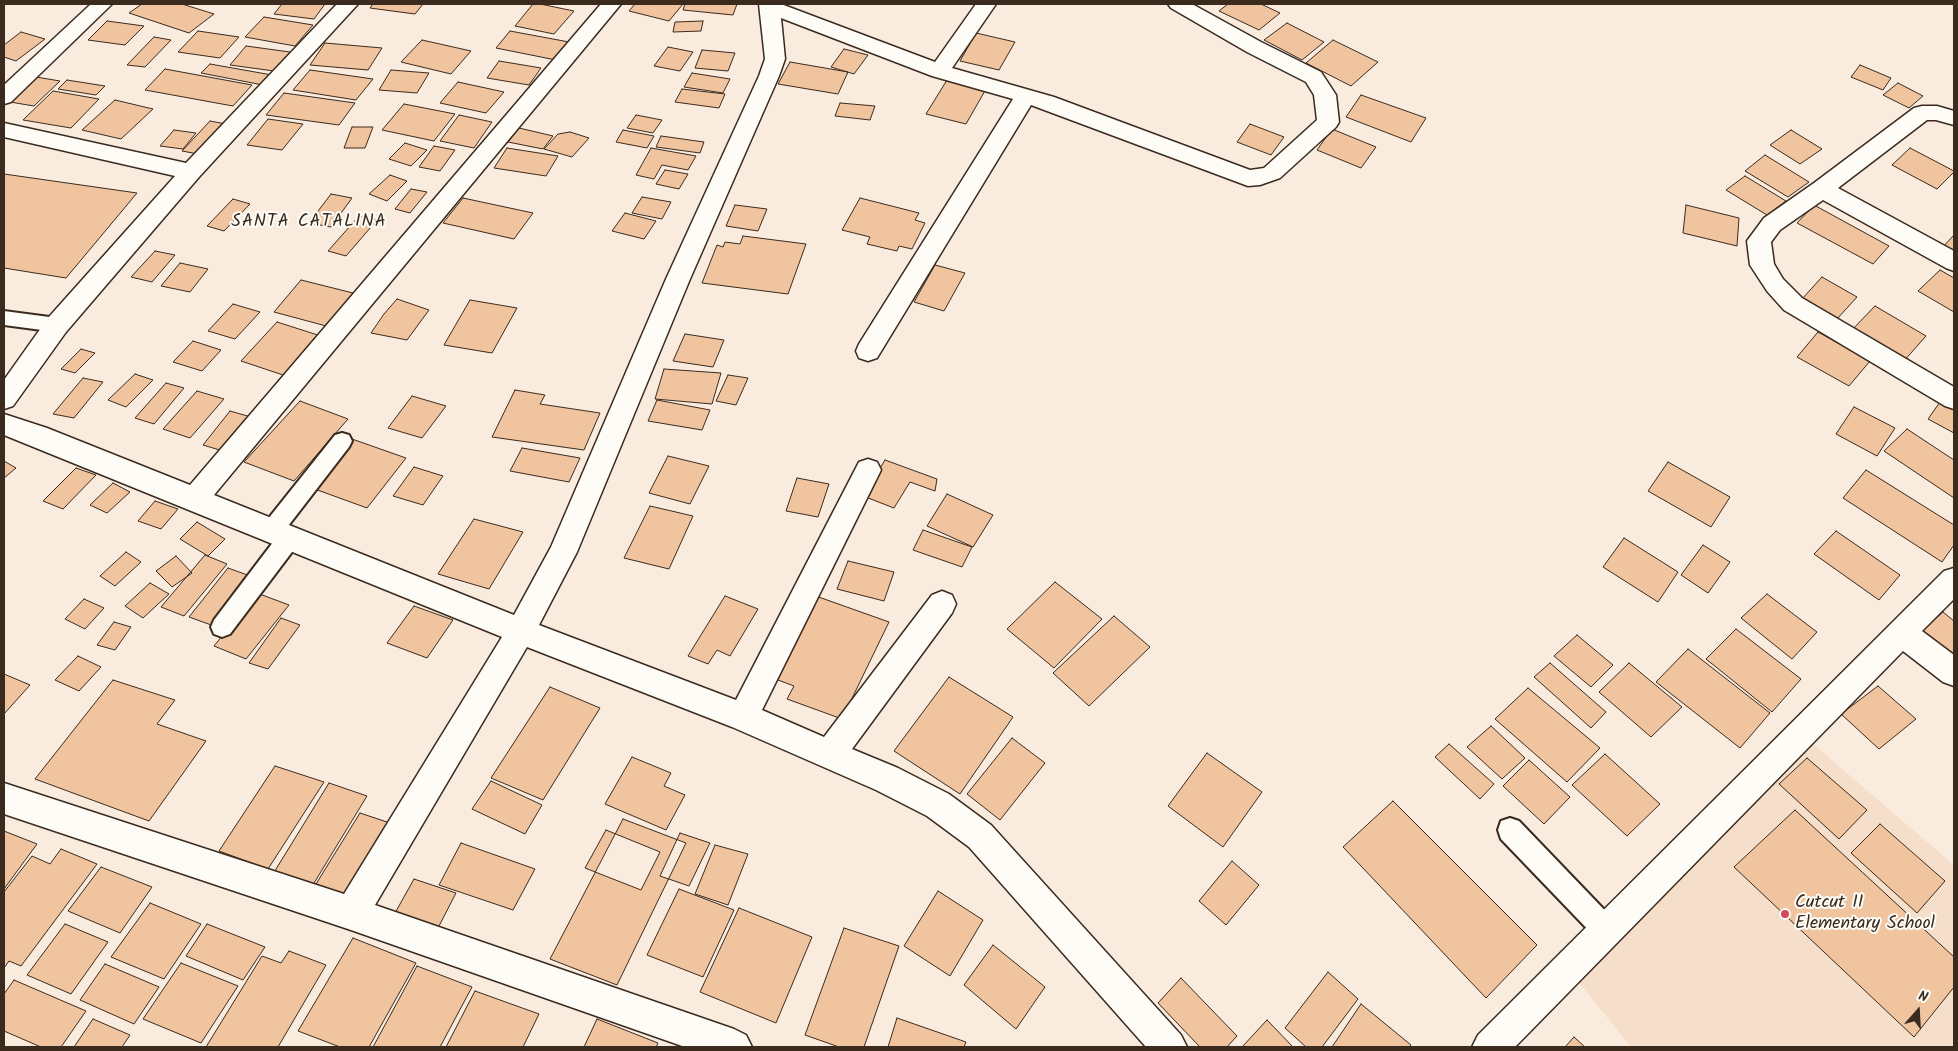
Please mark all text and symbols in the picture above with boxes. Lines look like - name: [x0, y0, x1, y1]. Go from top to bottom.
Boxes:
- district label: SANTA CATALINA: [230, 212, 388, 234]
- place label: Cutcut II Elementary School: [1795, 893, 1935, 936]
- marker: Cutcut II Elementary School: [1779, 908, 1791, 920]
- text: N: [1915, 985, 1931, 1009]
- north arrow: [1893, 986, 1943, 1036]

